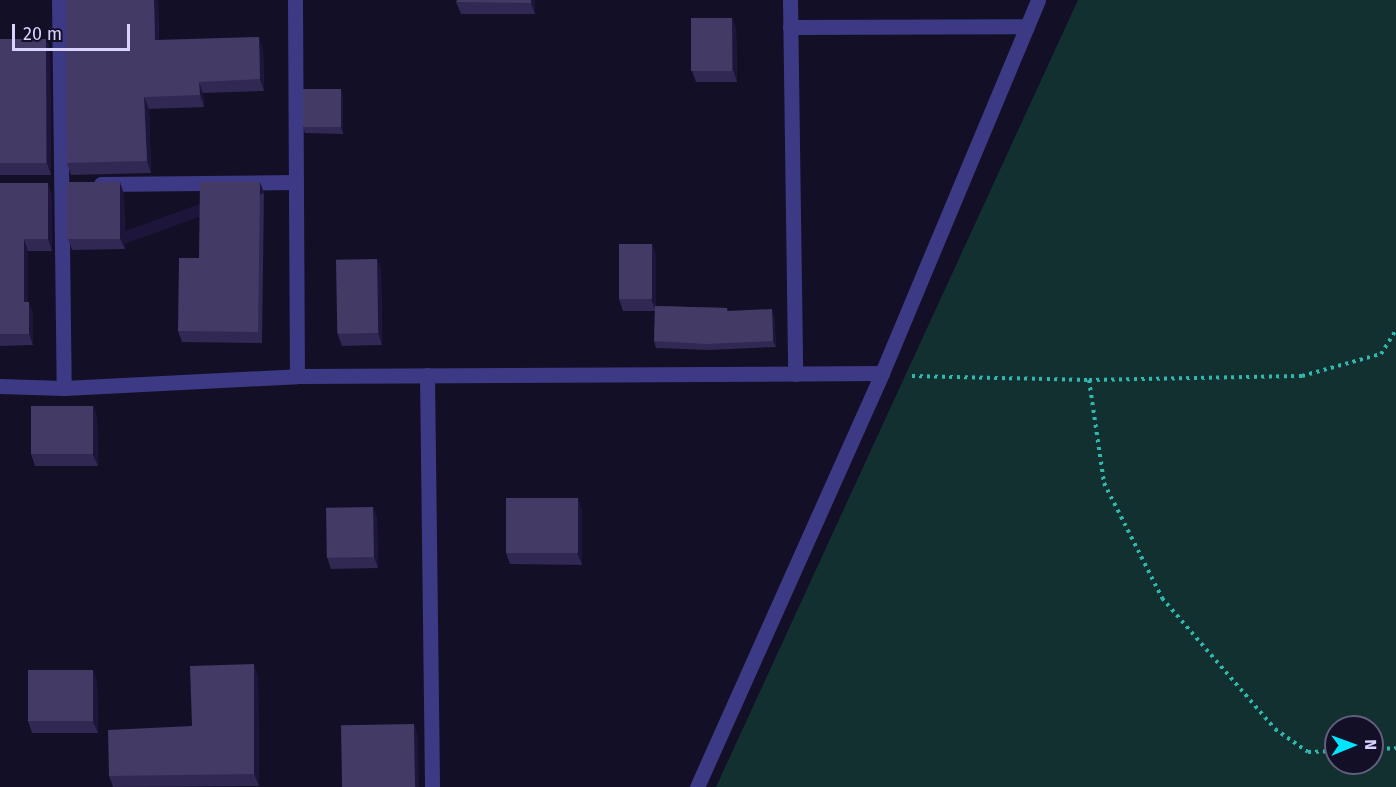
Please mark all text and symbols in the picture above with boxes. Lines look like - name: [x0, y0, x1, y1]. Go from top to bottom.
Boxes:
- scale bar: [15, 12, 134, 50]
- text: 20 m: [23, 23, 62, 45]
- north arrow: [1324, 715, 1384, 775]
- text: N: [1361, 739, 1380, 750]

